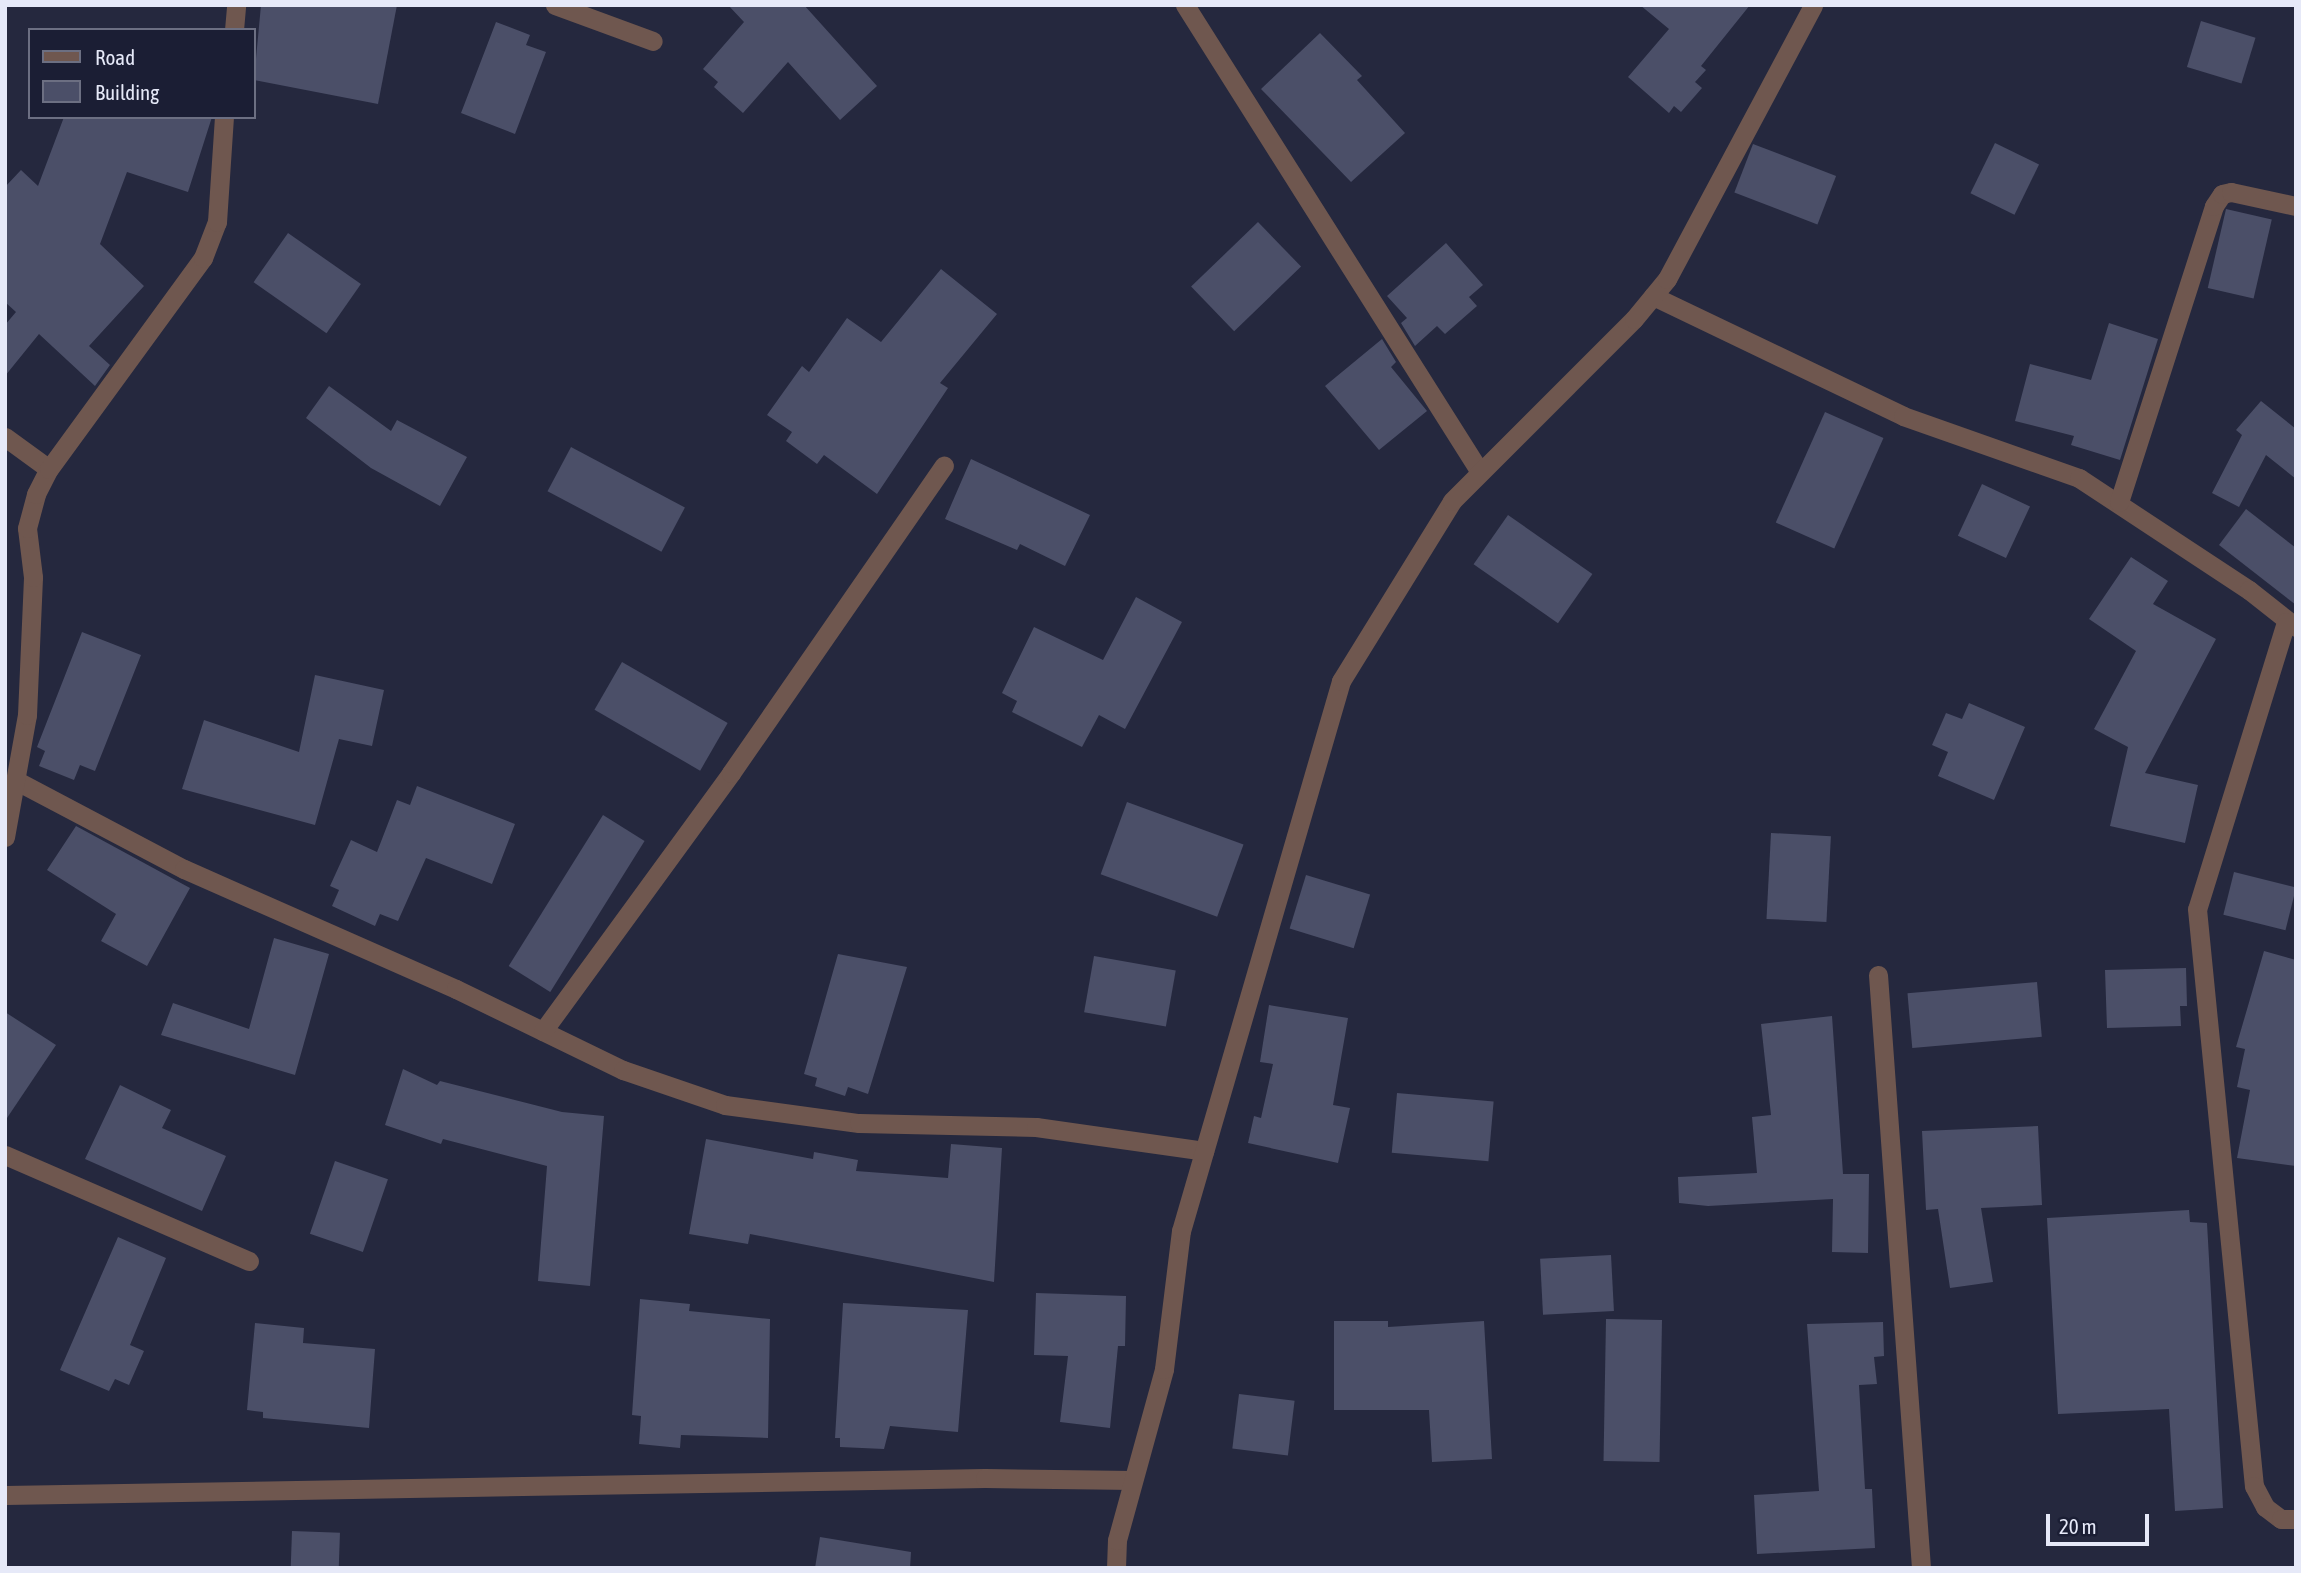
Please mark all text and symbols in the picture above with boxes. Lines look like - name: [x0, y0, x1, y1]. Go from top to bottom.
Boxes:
- legend: [28, 28, 256, 119]
- text: Road: [95, 45, 135, 69]
- text: Building: [95, 80, 159, 104]
- scale bar: [2049, 1500, 2152, 1544]
- text: 20 m: [2059, 1514, 2097, 1538]

